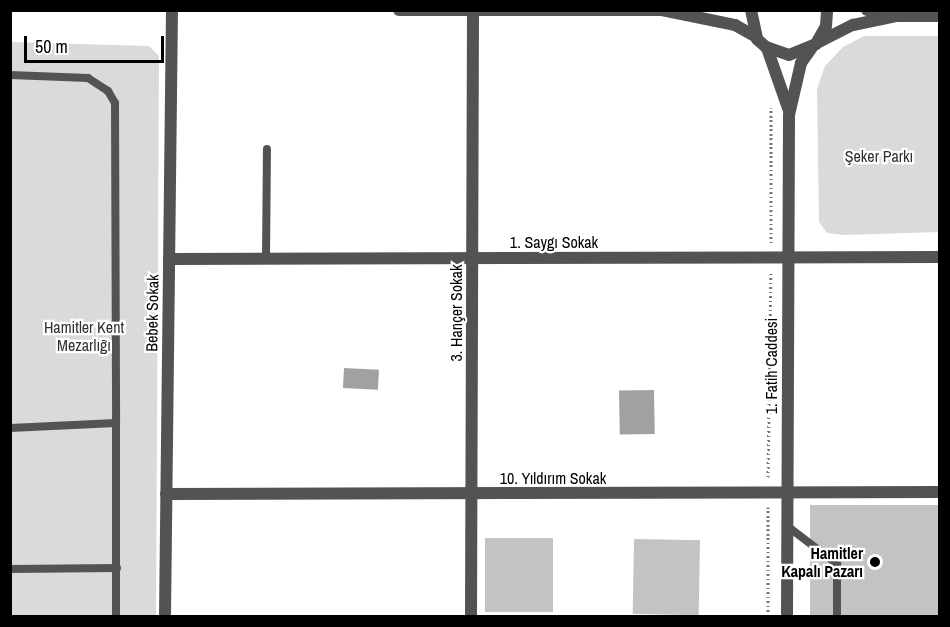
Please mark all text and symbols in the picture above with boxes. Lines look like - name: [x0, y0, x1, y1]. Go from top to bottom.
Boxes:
- scale bar: [27, 24, 166, 62]
- text: 50 m: [35, 34, 68, 59]
- park label: Şeker Parkı: [845, 146, 913, 166]
- street label: 1. Saygı Sokak: [510, 232, 598, 252]
- street label: 3. Hançer Sokak: [446, 265, 466, 361]
- street label: Bebek Sokak: [142, 274, 162, 352]
- park label: Hamitler Kent Mezarlığı: [44, 317, 124, 355]
- street label: 1. Fatih Caddesi: [761, 318, 781, 414]
- street label: 10. Yıldırım Sokak: [500, 468, 606, 488]
- place label: Hamitler Kapalı Pazarı: [781, 543, 863, 581]
- marker: Hamitler Kapalı Pazarı: [868, 555, 882, 569]

